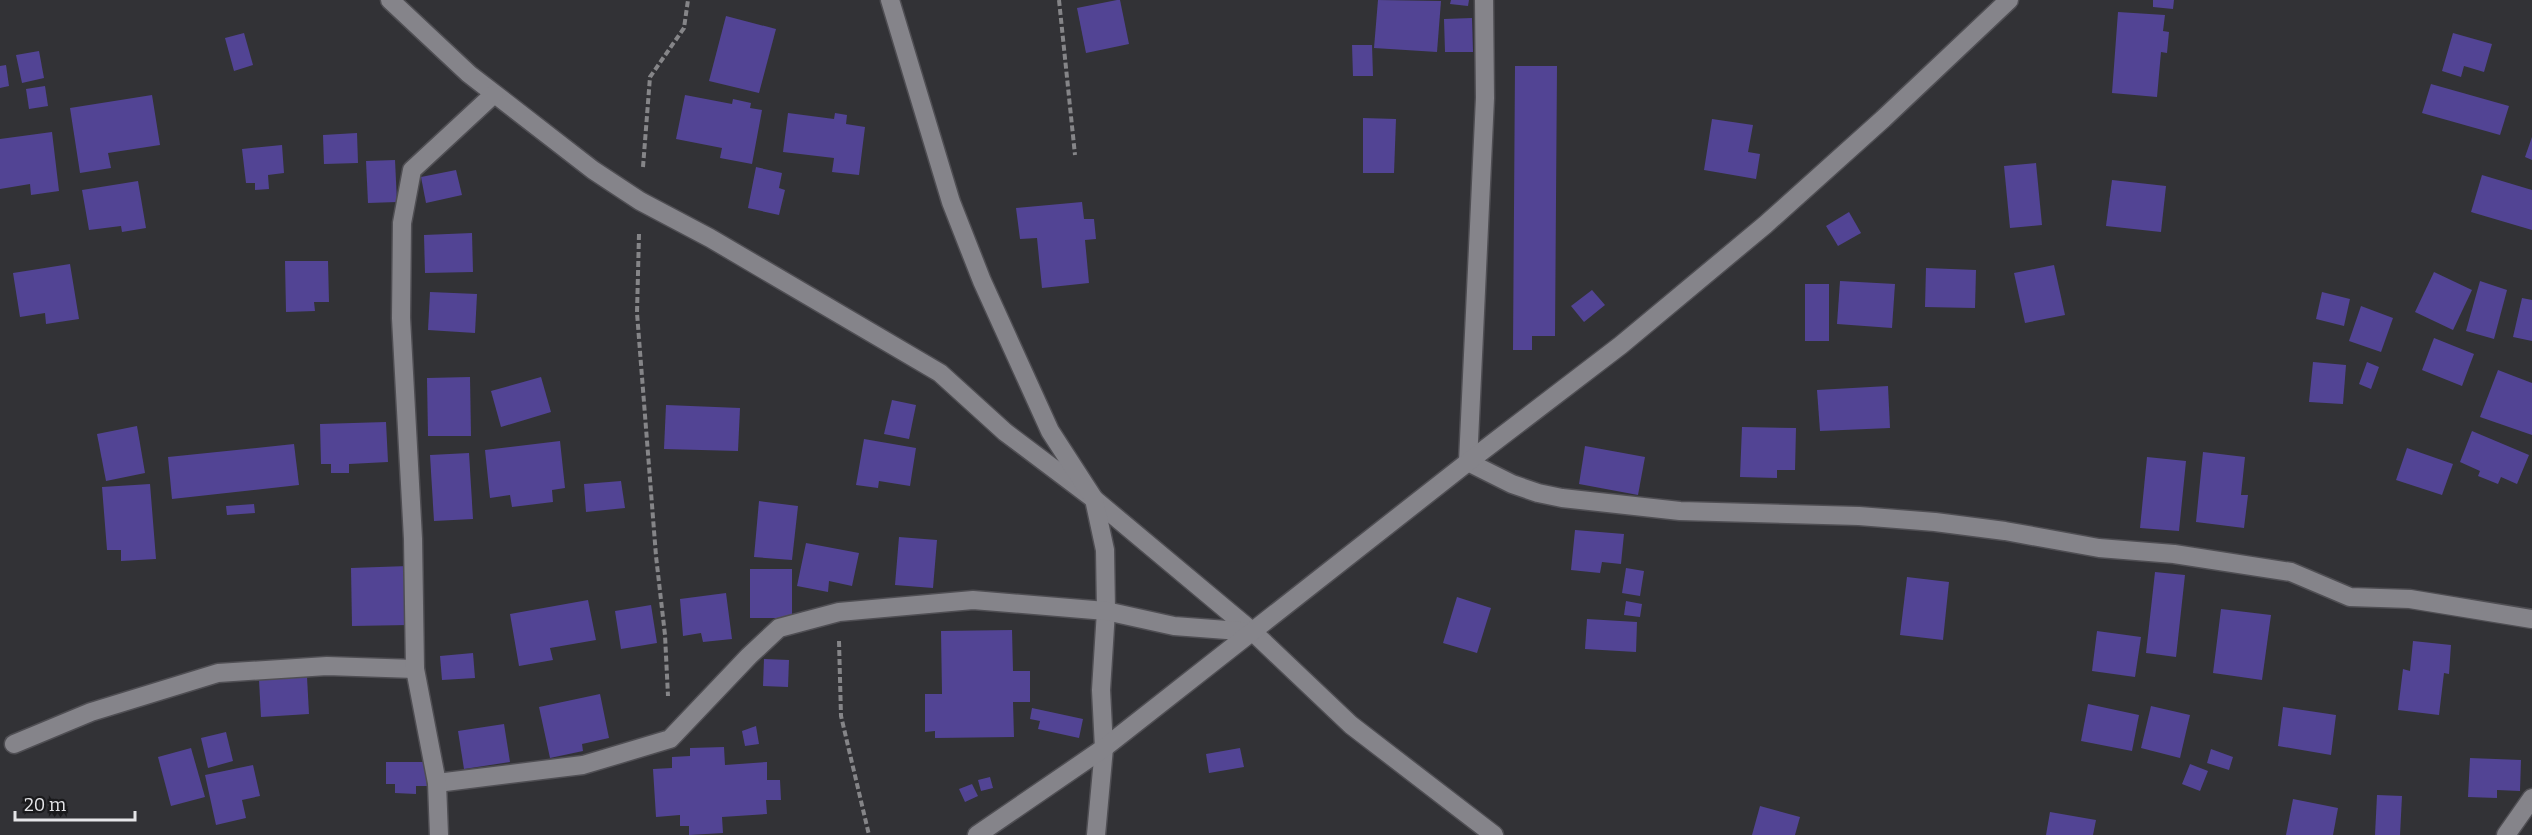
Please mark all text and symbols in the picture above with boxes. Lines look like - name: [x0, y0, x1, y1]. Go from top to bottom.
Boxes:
- scale bar: [15, 784, 135, 822]
- text: 20 m: [24, 794, 66, 816]

